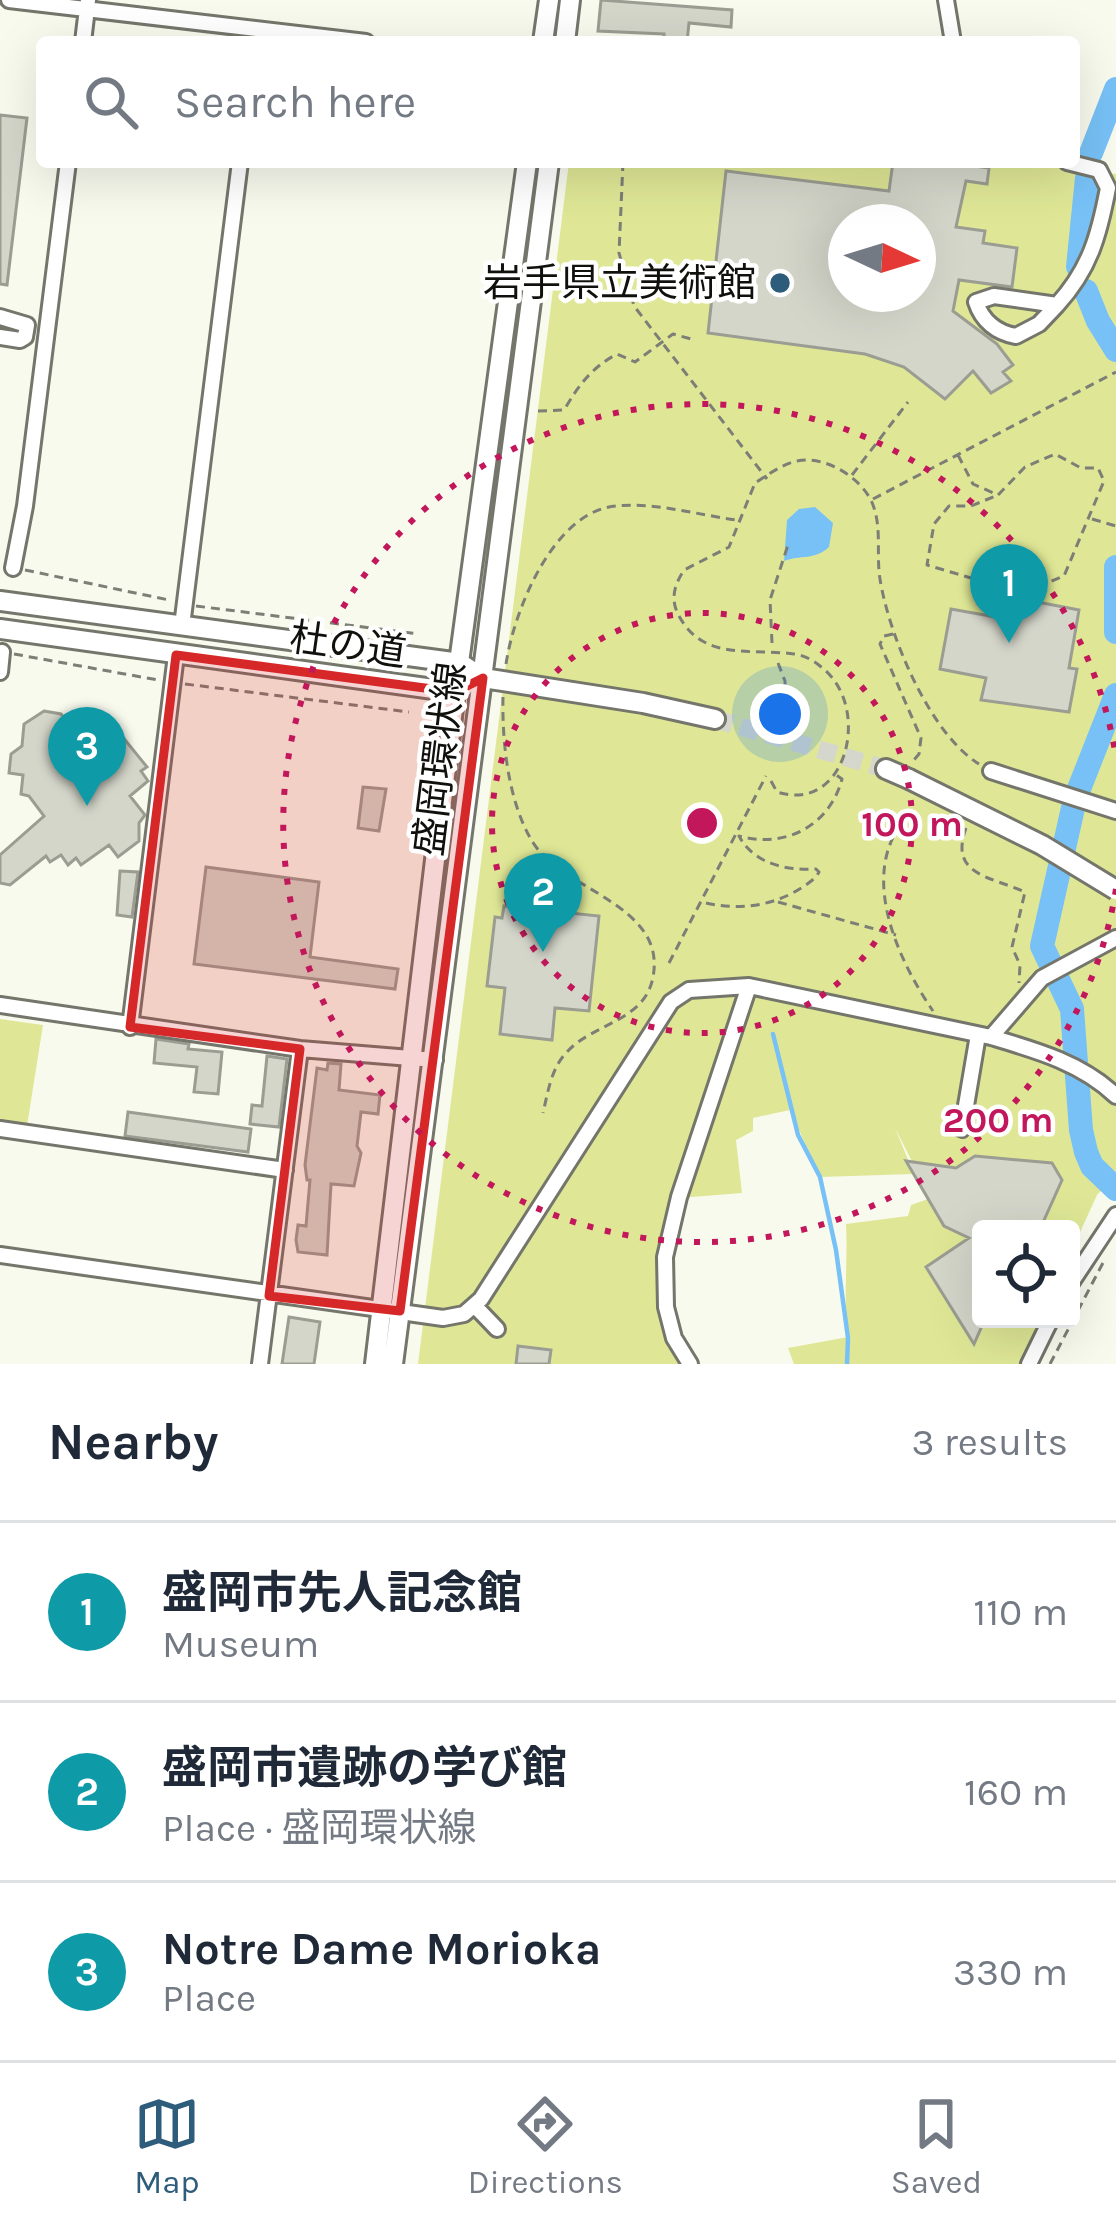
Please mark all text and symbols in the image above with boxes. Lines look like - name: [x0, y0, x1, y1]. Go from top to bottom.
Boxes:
- search box: [36, 36, 1080, 168]
- icon: search: [78, 69, 144, 135]
- text: Search here: [174, 76, 416, 128]
- north arrow: [828, 204, 936, 312]
- place label: 岩手県立美術館: [483, 260, 756, 306]
- marker: 岩手県立美術館: [767, 270, 793, 296]
- pin: 1: [970, 544, 1048, 643]
- street label: 杜の道: [287, 614, 409, 676]
- street label: 盛岡環状線: [405, 659, 475, 859]
- your location: [750, 684, 810, 744]
- pin: 3: [48, 707, 126, 806]
- centre of rings: [681, 802, 723, 844]
- text: 100 m: [861, 803, 963, 845]
- pin: 2: [504, 853, 582, 952]
- text: 200 m: [943, 1099, 1053, 1141]
- map controls: [972, 1220, 1080, 1328]
- button: locate: [972, 1220, 1080, 1328]
- text: Nearby: [48, 1412, 218, 1472]
- text: 3 results: [911, 1419, 1068, 1465]
- text: 盛岡市先人記念館: [162, 1567, 522, 1619]
- text: 1: [80, 1589, 94, 1635]
- text: 110 m: [973, 1589, 1068, 1635]
- text: Museum: [162, 1621, 319, 1667]
- text: 盛岡市遺跡の学び館: [162, 1742, 567, 1794]
- text: 2: [75, 1769, 99, 1815]
- text: 160 m: [964, 1769, 1068, 1815]
- text: Place · 盛岡環状線: [162, 1805, 477, 1851]
- text: Notre Dame Morioka: [162, 1923, 601, 1975]
- text: 3: [75, 1949, 99, 1995]
- text: 330 m: [953, 1949, 1068, 1995]
- text: Place: [162, 1975, 256, 2021]
- tab: Map: [134, 2091, 200, 2201]
- tab: Directions: [468, 2091, 623, 2201]
- tab: Saved: [891, 2091, 982, 2201]

